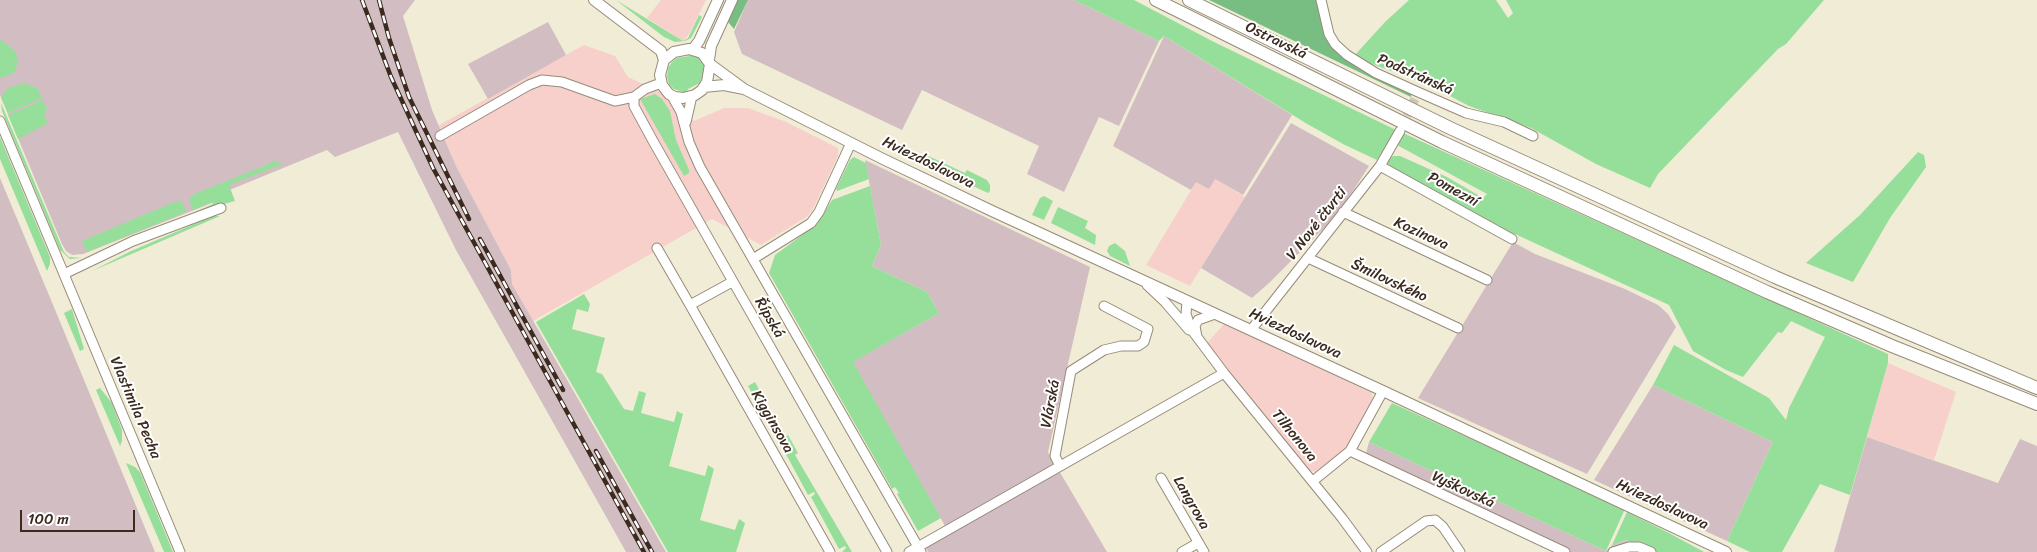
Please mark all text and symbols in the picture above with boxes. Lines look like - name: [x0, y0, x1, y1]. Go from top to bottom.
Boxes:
- street label: Ostravská: [1242, 18, 1310, 64]
- street label: Podstránská: [1374, 50, 1456, 100]
- street label: Hviezdoslavova: [879, 133, 977, 193]
- street label: Pomezní: [1424, 169, 1482, 211]
- street label: V Nové čtvrti: [1283, 184, 1351, 264]
- street label: Kozinova: [1391, 214, 1451, 254]
- street label: Šmilovského: [1348, 256, 1430, 306]
- street label: Řípská: [750, 295, 788, 341]
- street label: Hviezdoslavova: [1246, 305, 1344, 363]
- street label: Vlastimila Pecha: [105, 354, 165, 462]
- street label: Vlárská: [1038, 378, 1064, 430]
- street label: Kigginsova: [747, 387, 797, 457]
- street label: Tilhonova: [1267, 406, 1321, 466]
- street label: Vyškovská: [1429, 468, 1497, 512]
- street label: Langrova: [1169, 473, 1213, 533]
- street label: Hviezdoslavova: [1613, 476, 1711, 534]
- scale bar: [22, 500, 138, 532]
- text: 100 m: [28, 506, 69, 532]

